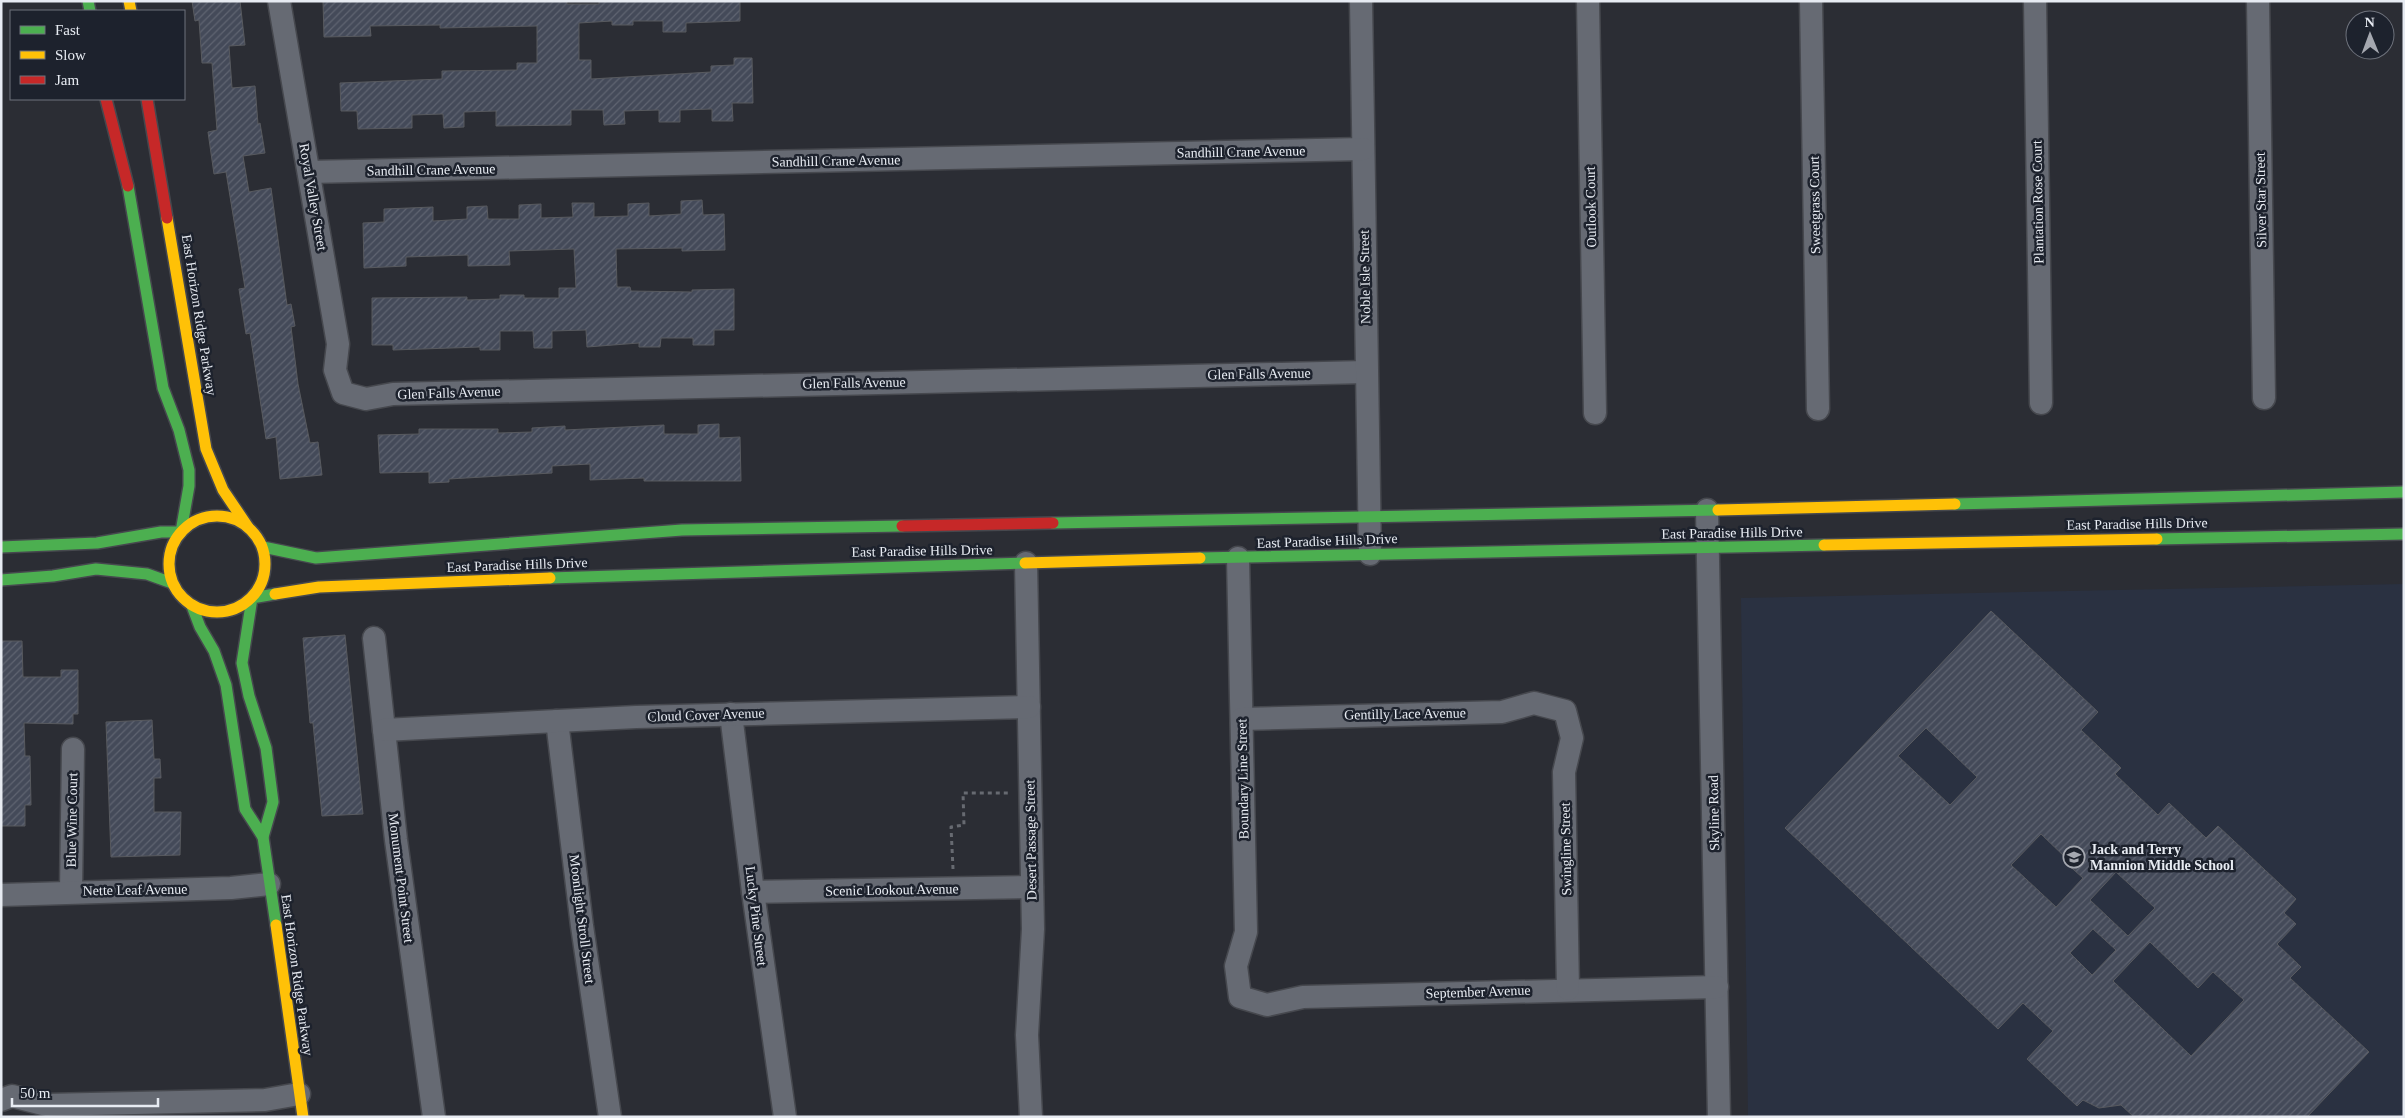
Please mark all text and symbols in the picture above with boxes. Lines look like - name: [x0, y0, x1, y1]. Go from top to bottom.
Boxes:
- legend: [10, 10, 185, 100]
- north arrow: [2345, 10, 2395, 60]
- text: N: [2365, 15, 2375, 30]
- text: Fast: [55, 22, 81, 38]
- text: Slow: [55, 47, 86, 63]
- text: Jam: [55, 72, 79, 88]
- street label: Plantation Rose Court: [2029, 140, 2047, 264]
- street label: Royal Valley Street: [296, 142, 330, 252]
- street label: Sandhill Crane Avenue: [1176, 143, 1306, 161]
- street label: Sandhill Crane Avenue: [771, 152, 901, 170]
- street label: Silver Star Street: [2253, 152, 2269, 248]
- street label: Sweetgrass Court: [1807, 156, 1823, 254]
- street label: Sandhill Crane Avenue: [366, 161, 496, 179]
- street label: Outlook Court: [1583, 166, 1599, 248]
- street label: Noble Isle Street: [1357, 230, 1373, 324]
- street label: East Horizon Ridge Parkway: [179, 233, 219, 397]
- street label: Glen Falls Avenue: [1207, 366, 1311, 382]
- street label: Glen Falls Avenue: [802, 375, 906, 391]
- street label: Glen Falls Avenue: [397, 384, 501, 402]
- street label: East Paradise Hills Drive: [2066, 515, 2208, 533]
- street label: East Paradise Hills Drive: [1661, 524, 1803, 542]
- street label: East Paradise Hills Drive: [1256, 531, 1398, 551]
- street label: East Paradise Hills Drive: [851, 542, 993, 560]
- street label: East Paradise Hills Drive: [446, 555, 588, 575]
- street label: Cloud Cover Avenue: [647, 705, 765, 725]
- street label: Gentilly Lace Avenue: [1344, 705, 1466, 723]
- street label: Boundary Line Street: [1234, 719, 1252, 839]
- street label: Blue Wine Court: [64, 772, 80, 868]
- street label: Skyline Road: [1706, 775, 1722, 851]
- street label: Desert Passage Street: [1022, 780, 1040, 900]
- street label: Swingline Street: [1558, 802, 1574, 896]
- street label: Monument Point Street: [386, 812, 416, 944]
- place label: Jack and Terry Mannion Middle School: [2090, 842, 2234, 873]
- school or university icon: Jack and Terry Mannion Middle School: [2062, 845, 2086, 869]
- street label: Moonlight Stroll Street: [567, 854, 597, 984]
- street label: Lucky Pine Street: [742, 865, 770, 967]
- street label: Scenic Lookout Avenue: [825, 881, 959, 899]
- street label: Nette Leaf Avenue: [83, 882, 187, 898]
- street label: East Horizon Ridge Parkway: [278, 893, 316, 1057]
- street label: September Avenue: [1425, 983, 1531, 1001]
- scale bar: [12, 1076, 159, 1108]
- text: 50 m: [20, 1085, 51, 1101]

